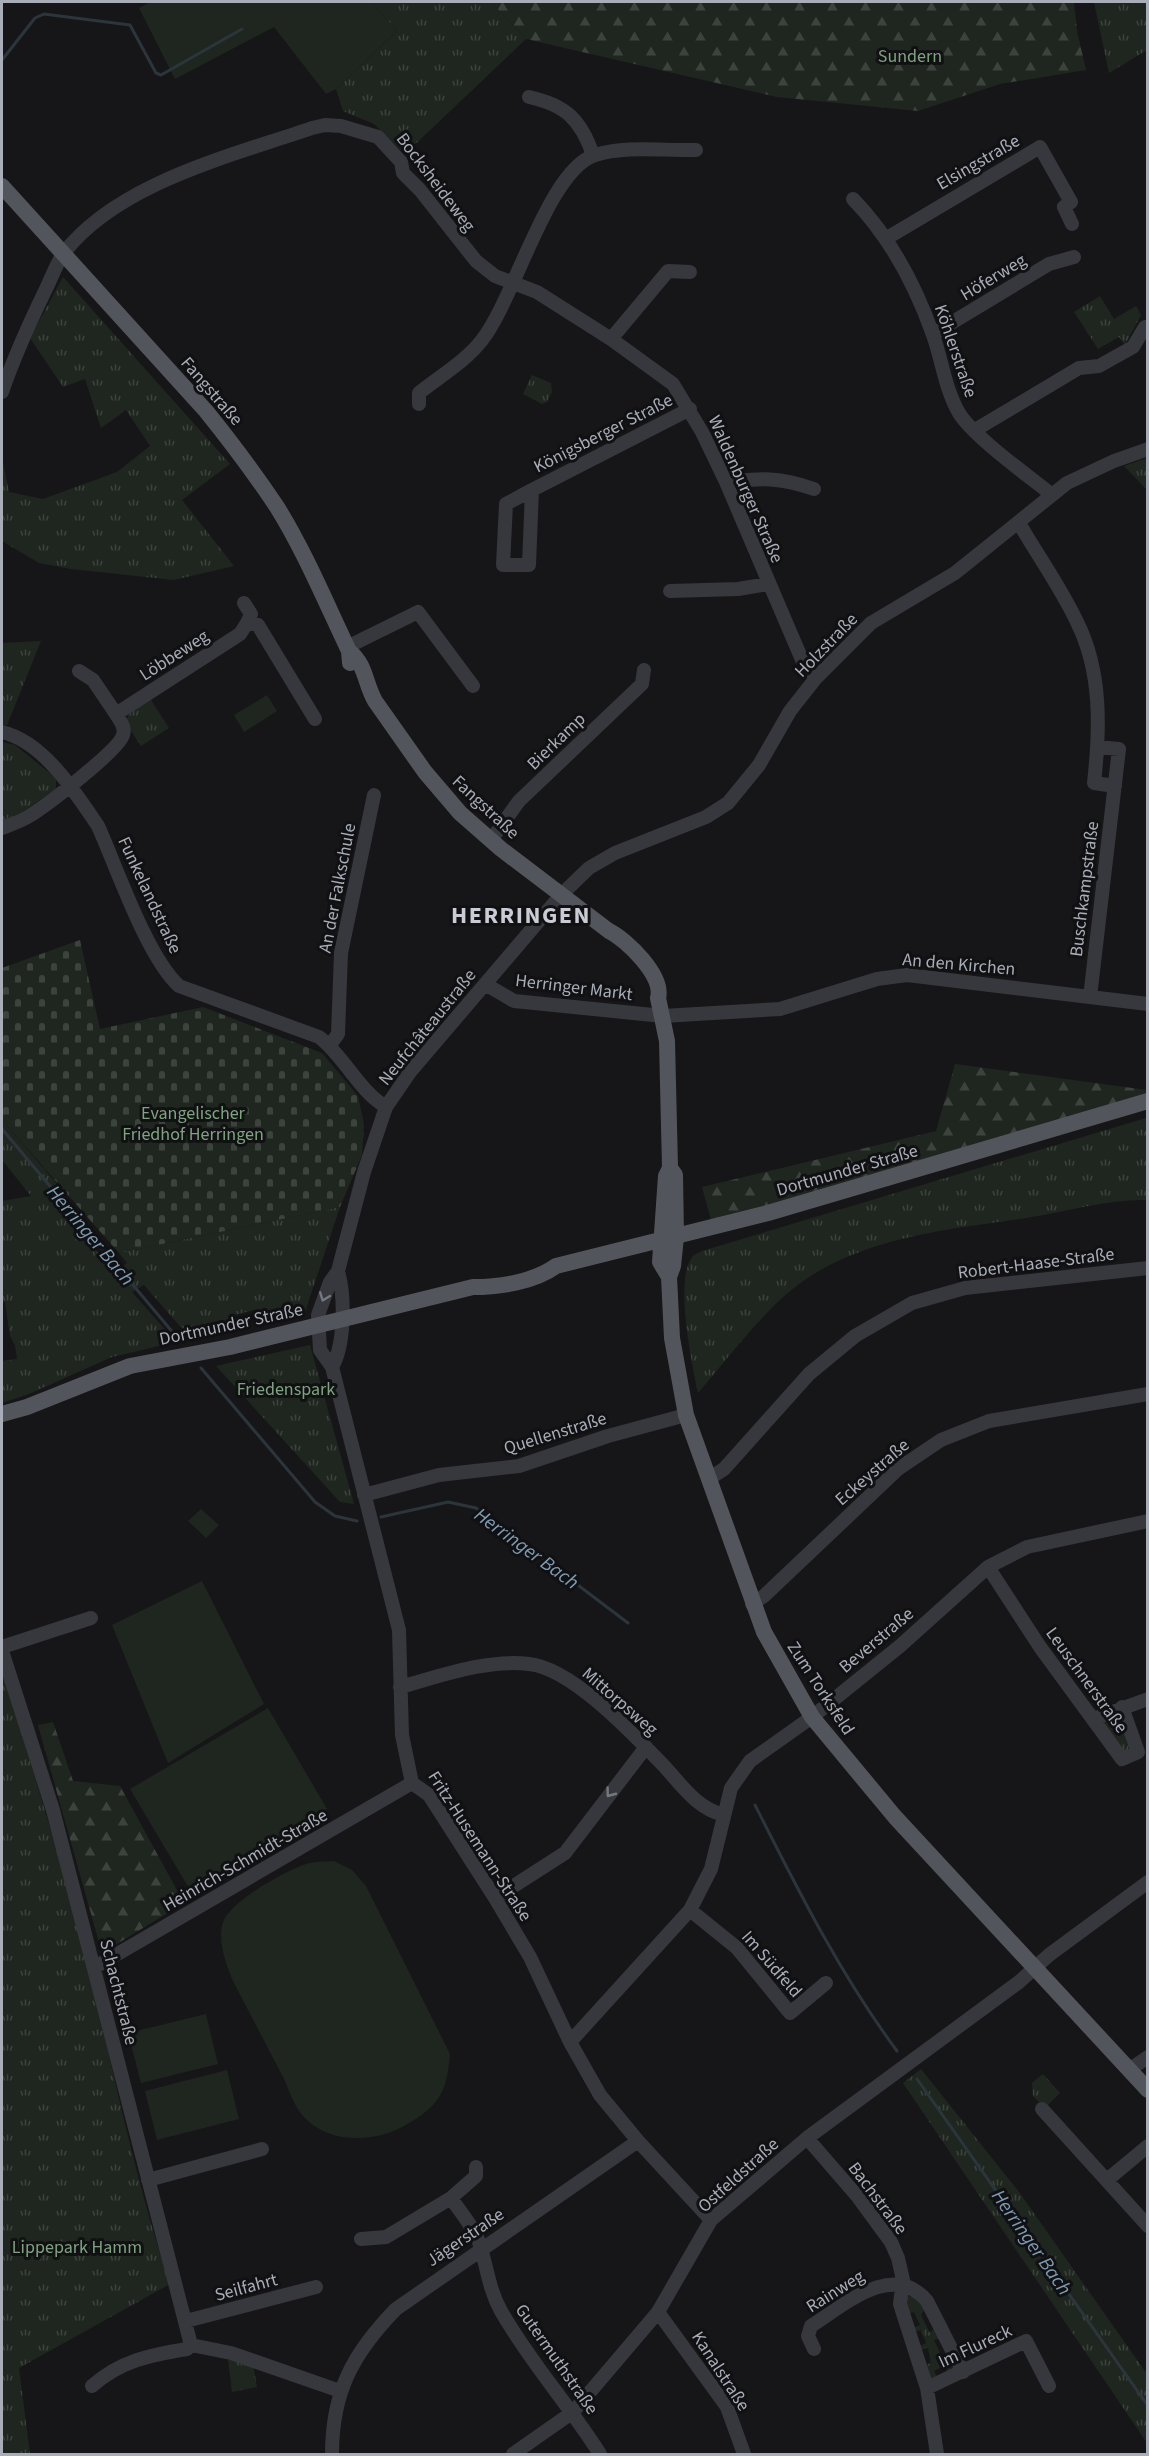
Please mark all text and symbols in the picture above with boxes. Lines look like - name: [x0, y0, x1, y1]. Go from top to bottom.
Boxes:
- park label: Sundern: [878, 44, 942, 69]
- street label: Bocksheideweg: [390, 128, 481, 237]
- street label: Elsingstraße: [932, 128, 1025, 196]
- street label: Höferweg: [956, 248, 1031, 307]
- street label: Köhlerstraße: [928, 301, 983, 401]
- street label: Fangstraße: [175, 352, 249, 431]
- street label: Königsberger Straße: [529, 388, 677, 479]
- street label: Waldenburger Straße: [702, 411, 789, 567]
- street label: Holzstraße: [789, 607, 864, 683]
- street label: Löbbeweg: [135, 624, 214, 687]
- street label: Bierkamp: [521, 707, 591, 776]
- street label: Fangstraße: [447, 770, 525, 845]
- street label: Buschkampstraße: [1064, 820, 1105, 958]
- street label: An der Falkschule: [313, 821, 362, 955]
- street label: Funkelandstraße: [111, 833, 188, 958]
- district label: HERRINGEN: [451, 898, 591, 933]
- street label: An den Kirchen: [901, 947, 1016, 982]
- street label: Neufchâteaustraße: [373, 964, 482, 1091]
- street label: Herringer Markt: [514, 968, 634, 1007]
- park label: Evangelischer Friedhof Herringen: [122, 1101, 264, 1147]
- street label: Dortmunder Straße: [774, 1138, 921, 1203]
- water label: Herringer Bach: [40, 1179, 141, 1292]
- street label: Robert-Haase-Straße: [956, 1241, 1116, 1285]
- one-way arrow: [319, 1291, 331, 1302]
- street label: Dortmunder Straße: [157, 1297, 305, 1352]
- park label: Friedenspark: [237, 1377, 335, 1402]
- street label: Quellenstraße: [501, 1406, 610, 1461]
- street label: Eckeystraße: [830, 1433, 915, 1512]
- water label: Herringer Bach: [468, 1501, 585, 1596]
- street label: Beverstraße: [834, 1602, 919, 1679]
- street label: Leuschnerstraße: [1040, 1622, 1134, 1738]
- street label: Zum Torksfeld: [781, 1637, 860, 1740]
- street label: Mittorpsweg: [576, 1661, 663, 1741]
- street label: Fritz-Husemann-Straße: [422, 1766, 538, 1926]
- one-way arrow: [607, 1787, 618, 1798]
- street label: Heinrich-Schmidt-Straße: [158, 1803, 332, 1918]
- street label: Im Südfeld: [736, 1925, 808, 2003]
- street label: Schachtstraße: [93, 1937, 144, 2048]
- street label: Ostfeldstraße: [692, 2132, 784, 2218]
- street label: Bachstraße: [842, 2157, 913, 2240]
- water label: Herringer Bach: [984, 2184, 1078, 2301]
- street label: Jägerstraße: [421, 2202, 509, 2273]
- park label: Lippepark Hamm: [12, 2235, 142, 2260]
- street label: Rainweg: [801, 2264, 869, 2319]
- street label: Seilfahrt: [212, 2267, 280, 2308]
- street label: Gutermuthstraße: [509, 2299, 604, 2420]
- street label: Im Flureck: [934, 2318, 1016, 2374]
- street label: Kanalstraße: [685, 2327, 756, 2416]

